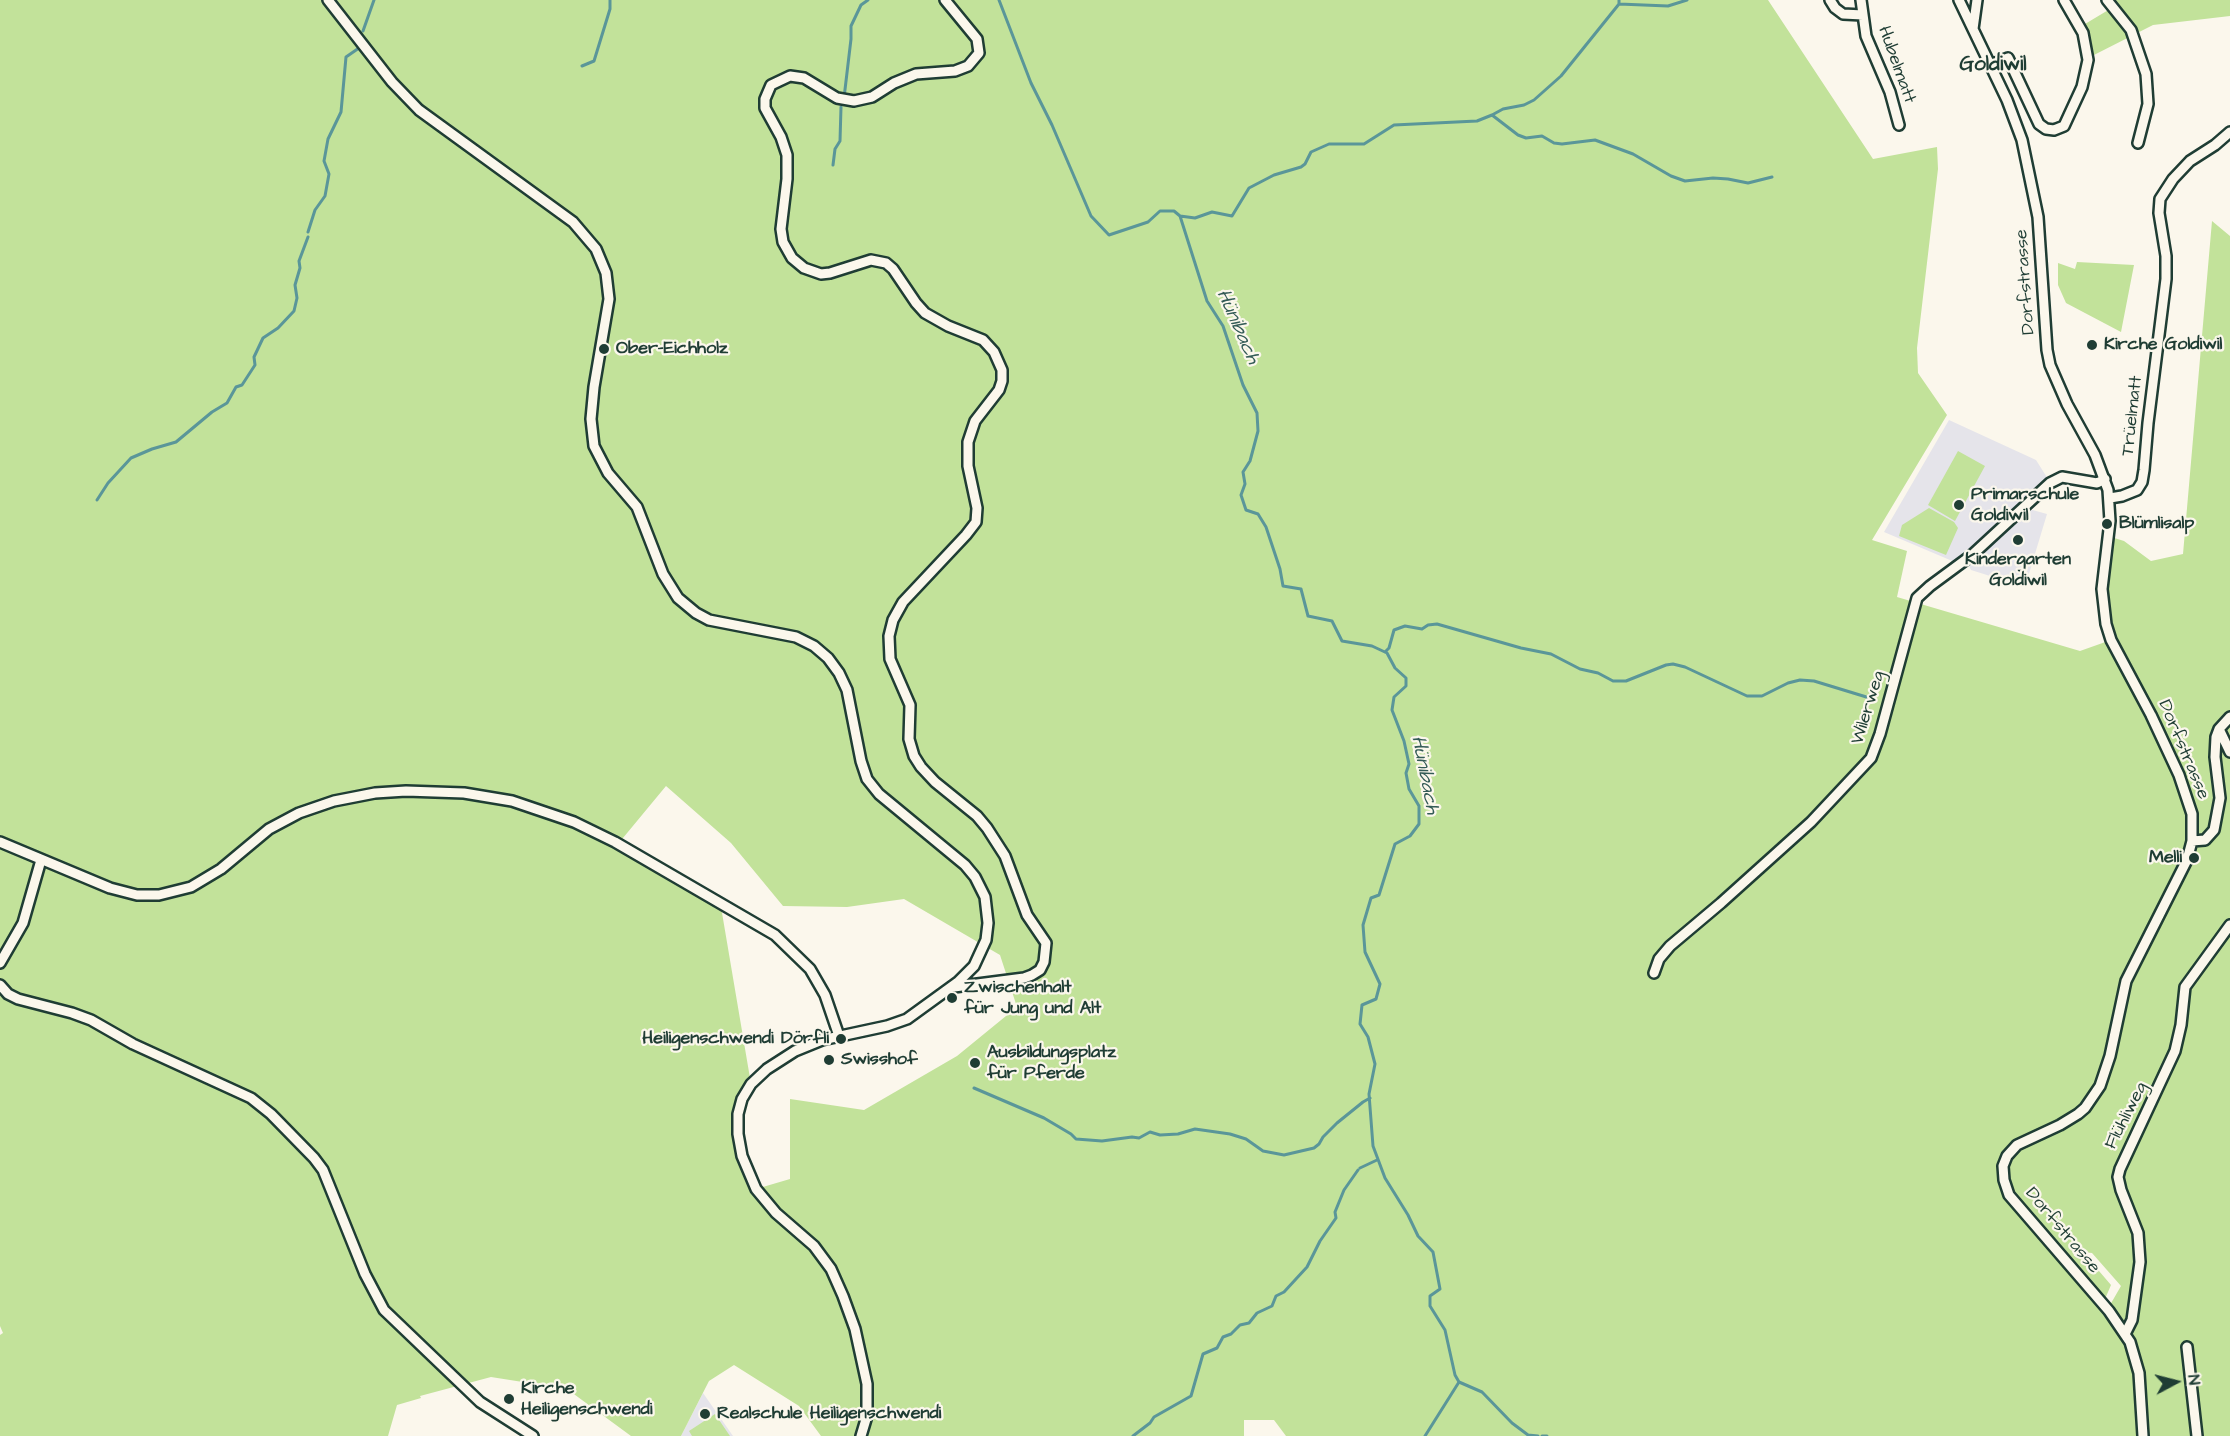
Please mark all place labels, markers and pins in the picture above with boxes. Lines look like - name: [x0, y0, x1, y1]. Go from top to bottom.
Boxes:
- place label: Kirche Goldiwil: [2104, 334, 2222, 356]
- place label: Ober-Eichholz: [616, 338, 728, 360]
- marker: Kirche Goldiwil: [2085, 338, 2099, 352]
- marker: Ober-Eichholz: [597, 342, 611, 356]
- place label: Primarschule Goldiwil: [1971, 484, 2079, 526]
- marker: Primarschule Goldiwil: [1952, 498, 1966, 512]
- place label: Blümlisalp: [2119, 513, 2194, 535]
- marker: Blümlisalp: [2100, 517, 2114, 531]
- marker: Kindergarten Goldiwil: [2011, 533, 2025, 547]
- place label: Kindergarten Goldiwil: [1965, 549, 2071, 592]
- place label: Melli: [2149, 847, 2182, 869]
- marker: Melli: [2187, 851, 2201, 865]
- place label: Zwischenhalt für Jung und Alt: [964, 977, 1101, 1020]
- marker: Zwischenhalt für Jung und Alt: [945, 991, 959, 1005]
- place label: Heiligenschwendi Dörfli: [642, 1028, 829, 1050]
- marker: Heiligenschwendi Dörfli: [834, 1032, 848, 1046]
- place label: Ausbildungsplatz für Pferde: [987, 1042, 1116, 1084]
- place label: Swisshof: [841, 1049, 918, 1071]
- marker: Swisshof: [822, 1053, 836, 1067]
- marker: Ausbildungsplatz für Pferde: [968, 1056, 982, 1070]
- place label: Kirche Heiligenschwendi: [521, 1378, 653, 1420]
- marker: Kirche Heiligenschwendi: [502, 1392, 516, 1406]
- place label: Realschule Heiligenschwendi: [717, 1403, 941, 1425]
- marker: Realschule Heiligenschwendi: [698, 1407, 712, 1421]

